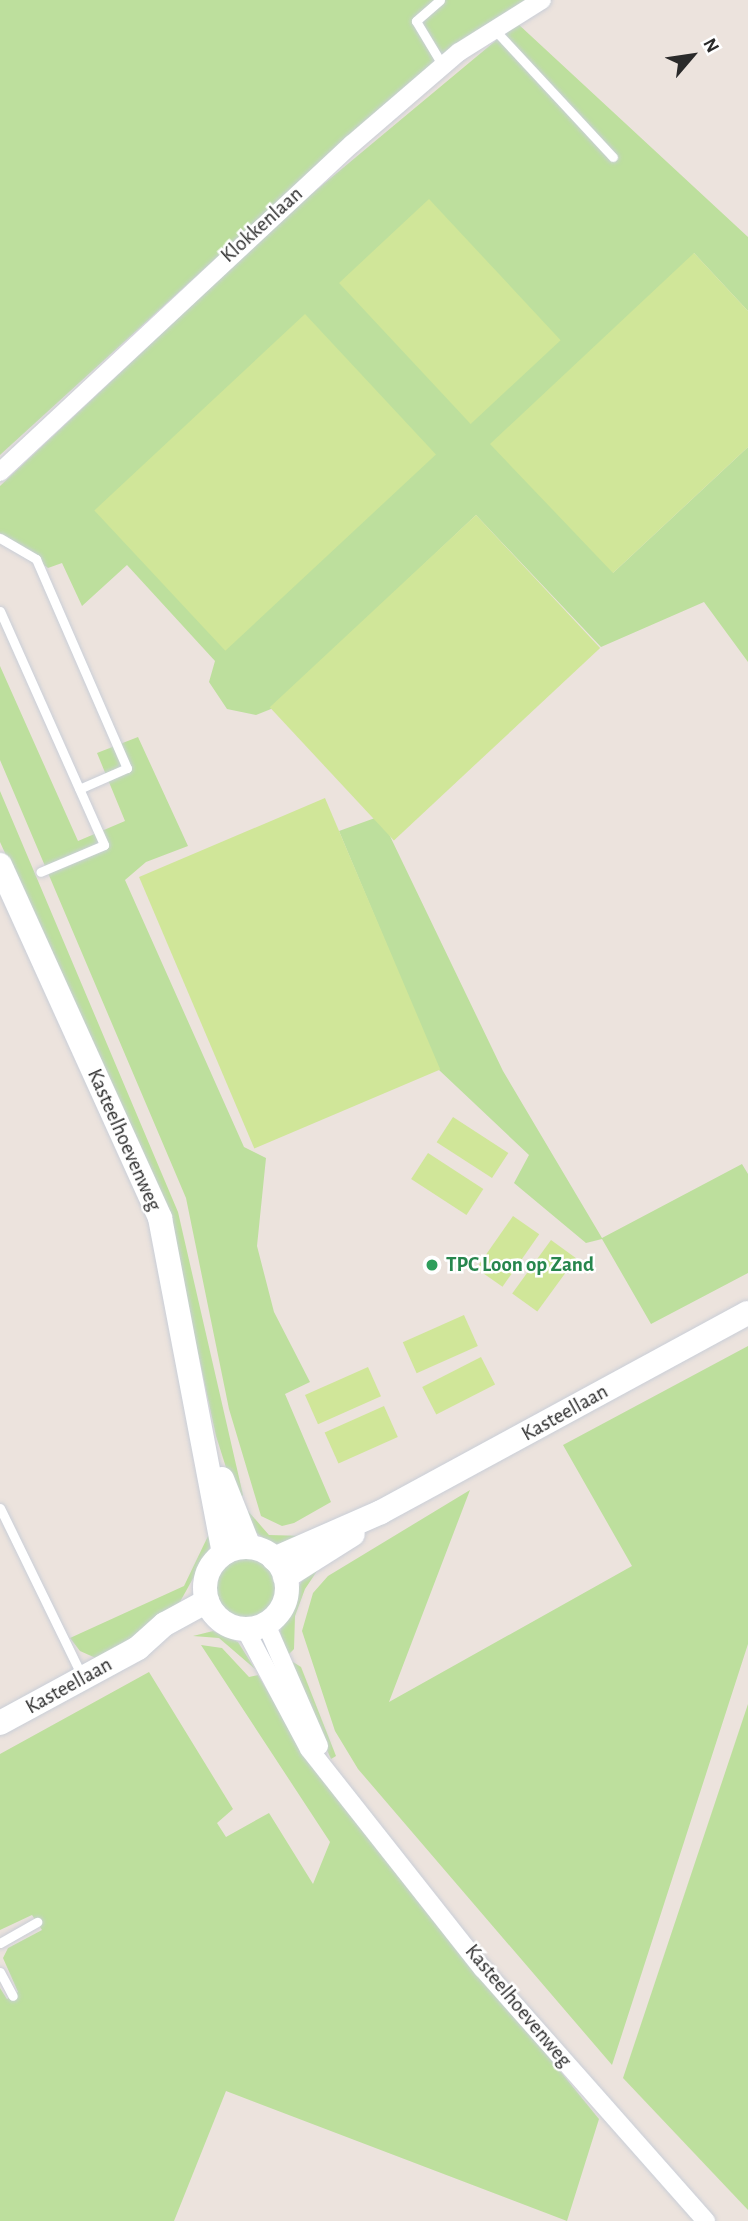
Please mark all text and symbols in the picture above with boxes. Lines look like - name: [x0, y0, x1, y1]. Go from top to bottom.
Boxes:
- north arrow: [657, 21, 727, 91]
- text: N: [699, 35, 722, 56]
- street label: Klokkenlaan: [216, 182, 308, 268]
- street label: Kasteelhoevenweg: [81, 1065, 167, 1215]
- place label: TPC Loon op Zand: [446, 1252, 594, 1278]
- marker: TPC Loon op Zand: [424, 1257, 440, 1273]
- street label: Kasteellaan: [517, 1379, 613, 1447]
- street label: Kasteellaan: [21, 1652, 117, 1720]
- street label: Kasteelhoevenweg: [459, 1939, 577, 2073]

